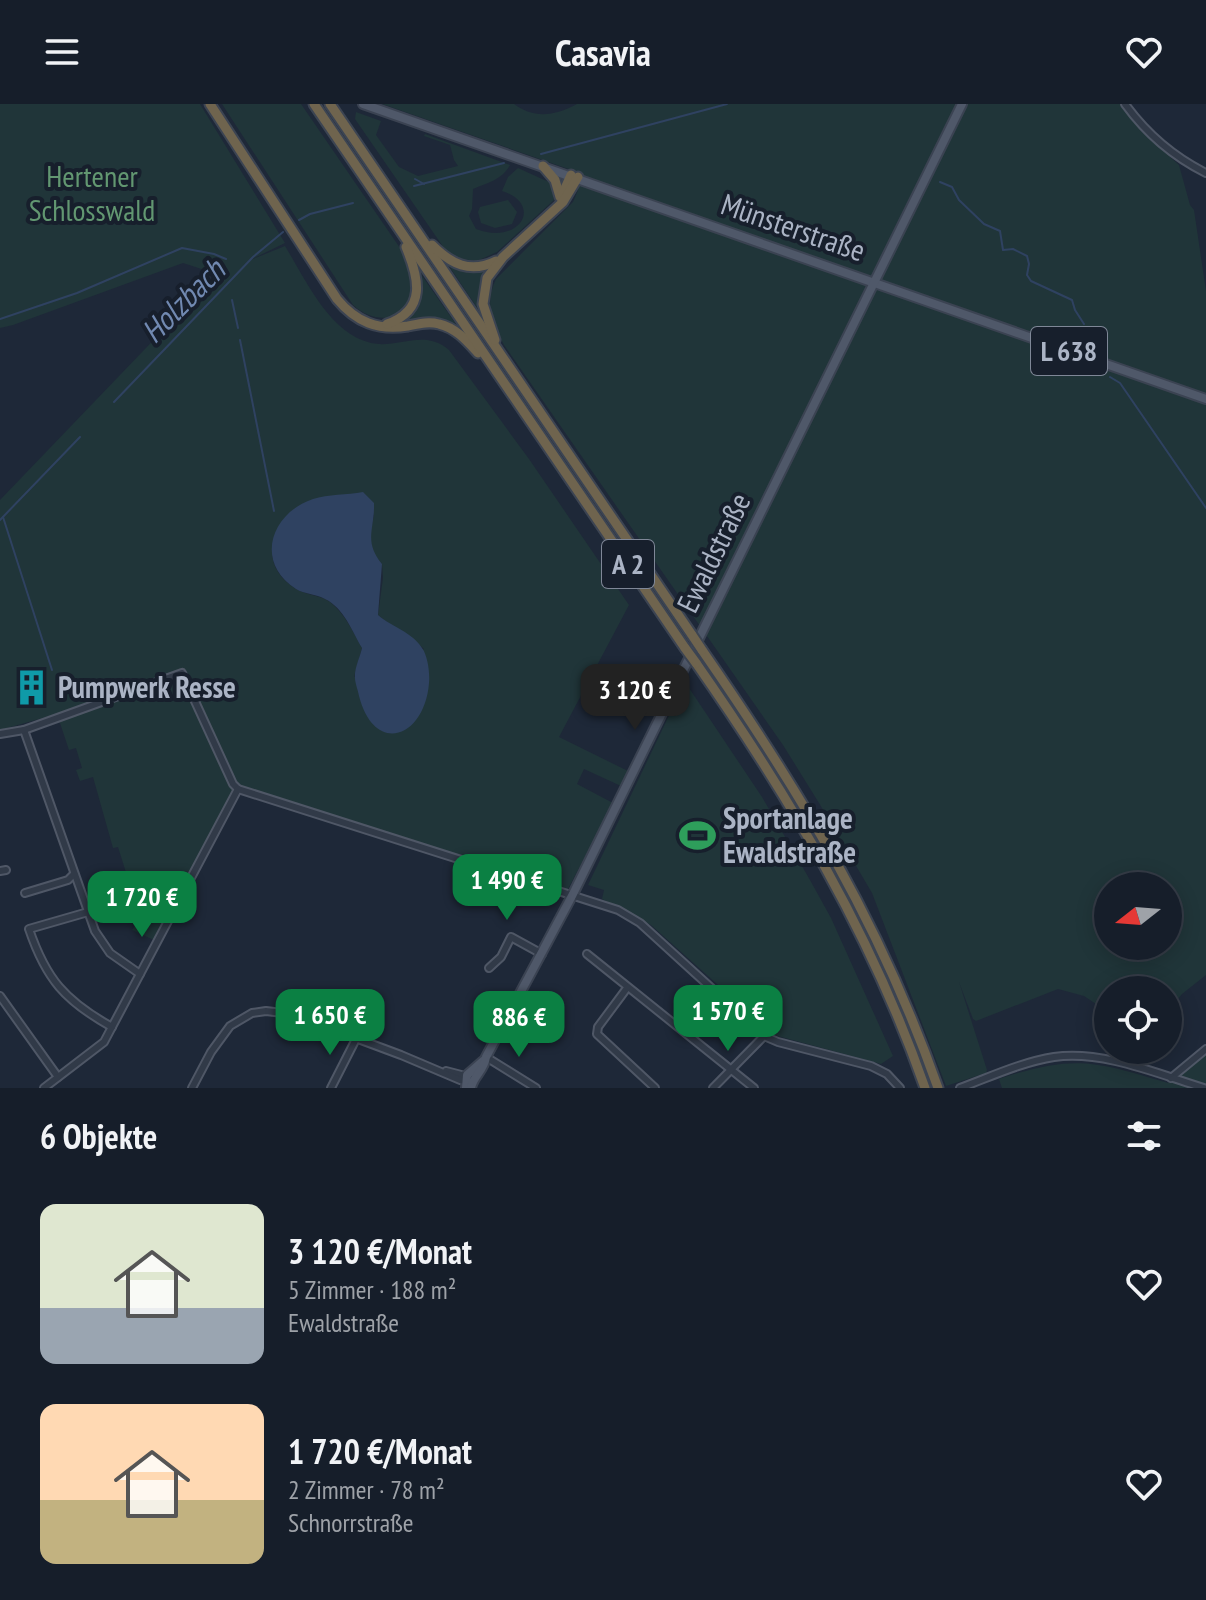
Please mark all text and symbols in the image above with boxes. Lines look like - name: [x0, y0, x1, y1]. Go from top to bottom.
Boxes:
- text: Casavia: [555, 29, 651, 76]
- icon: menu: [40, 30, 84, 74]
- icon: heart: [1122, 30, 1166, 74]
- park label: Hertener Schlosswald: [29, 156, 155, 229]
- street label: Münsterstraße: [716, 184, 871, 269]
- water label: Holzbach: [131, 248, 235, 351]
- road number: L 638: [1031, 327, 1107, 375]
- street label: Ewaldstraße: [667, 486, 758, 619]
- road number: A 2: [602, 540, 654, 588]
- pin: 3 120 €: [561, 664, 709, 732]
- place label: Pumpwerk Resse: [58, 667, 236, 706]
- building icon: Pumpwerk Resse: [13, 669, 51, 707]
- text: 3 120 €: [599, 673, 671, 706]
- place label: Sportanlage Ewaldstraße: [723, 798, 856, 871]
- sports icon: Sportanlage Ewaldstraße: [678, 817, 716, 855]
- pin: 1 490 €: [433, 854, 581, 922]
- text: 1 490 €: [471, 863, 543, 896]
- pin: 1 720 €: [68, 871, 216, 939]
- north arrow: [1094, 872, 1182, 960]
- map controls: [1094, 872, 1182, 1064]
- text: 1 720 €: [106, 880, 178, 913]
- button: locate: [1094, 976, 1182, 1064]
- pin: 1 570 €: [654, 985, 802, 1053]
- pin: 1 650 €: [256, 989, 404, 1057]
- pin: 886 €: [463, 991, 575, 1059]
- text: 1 570 €: [692, 994, 764, 1027]
- text: 1 650 €: [294, 998, 366, 1031]
- text: 886 €: [491, 1000, 547, 1033]
- text: 6 Objekte: [40, 1114, 157, 1158]
- icon: filters: [1122, 1114, 1166, 1158]
- text: 3 120 €/Monat: [288, 1229, 472, 1273]
- icon: home: [104, 1236, 200, 1332]
- icon: heart: [1122, 1262, 1166, 1306]
- text: 5 Zimmer · 188 m²: [288, 1273, 456, 1306]
- text: Ewaldstraße: [288, 1306, 399, 1339]
- text: 1 720 €/Monat: [288, 1429, 472, 1473]
- icon: home: [104, 1436, 200, 1532]
- icon: heart: [1122, 1462, 1166, 1506]
- text: 2 Zimmer · 78 m²: [288, 1473, 445, 1506]
- text: Schnorrstraße: [288, 1506, 414, 1539]

